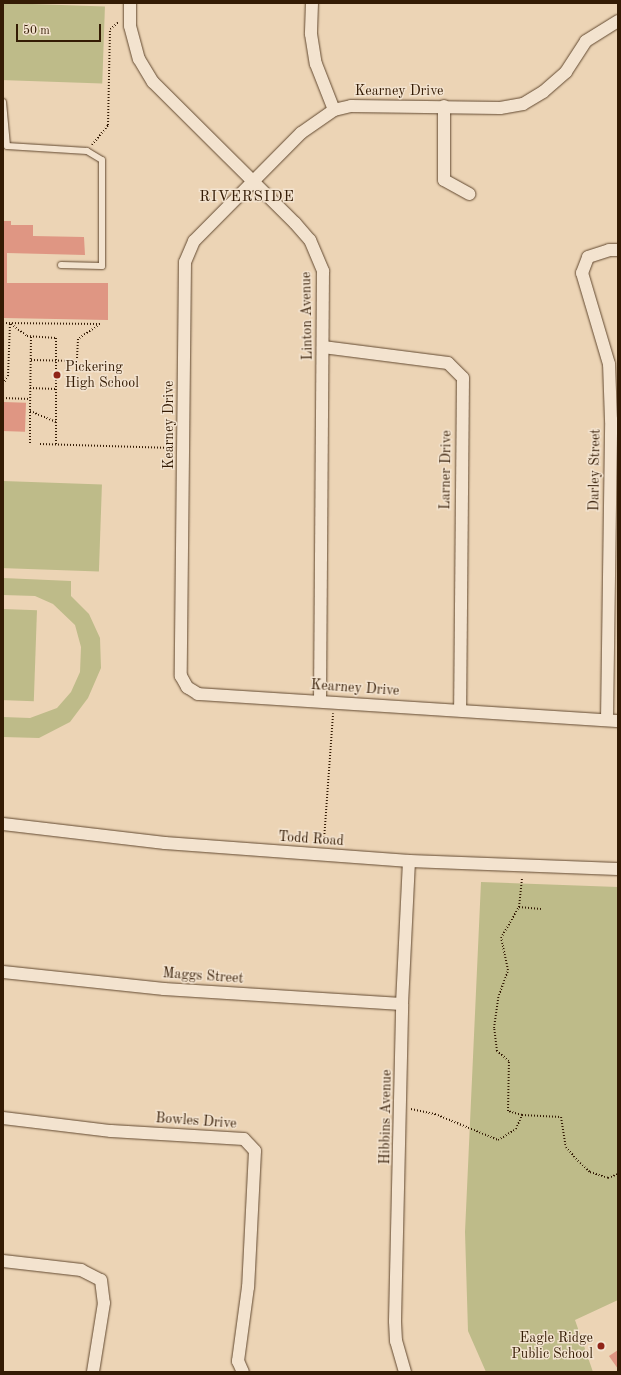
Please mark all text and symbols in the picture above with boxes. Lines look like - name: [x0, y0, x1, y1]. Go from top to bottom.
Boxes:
- scale bar: [18, 16, 103, 42]
- text: 50 m: [23, 25, 50, 37]
- street label: Kearney Drive: [355, 83, 443, 99]
- district label: RIVERSIDE: [199, 189, 295, 207]
- street label: Linton Avenue: [298, 272, 316, 360]
- place label: Pickering High School: [65, 359, 139, 392]
- marker: Pickering High School: [52, 370, 62, 380]
- street label: Kearney Drive: [161, 381, 177, 469]
- street label: Darley Street: [586, 429, 604, 511]
- street label: Larner Drive: [437, 430, 455, 510]
- street label: Kearney Drive: [310, 677, 400, 699]
- street label: Todd Road: [278, 828, 344, 850]
- street label: Maggs Street: [162, 965, 244, 987]
- street label: Hibbins Avenue: [377, 1069, 395, 1165]
- street label: Bowles Drive: [155, 1110, 237, 1132]
- place label: Eagle Ridge Public School: [511, 1330, 593, 1362]
- marker: Eagle Ridge Public School: [596, 1341, 606, 1351]

